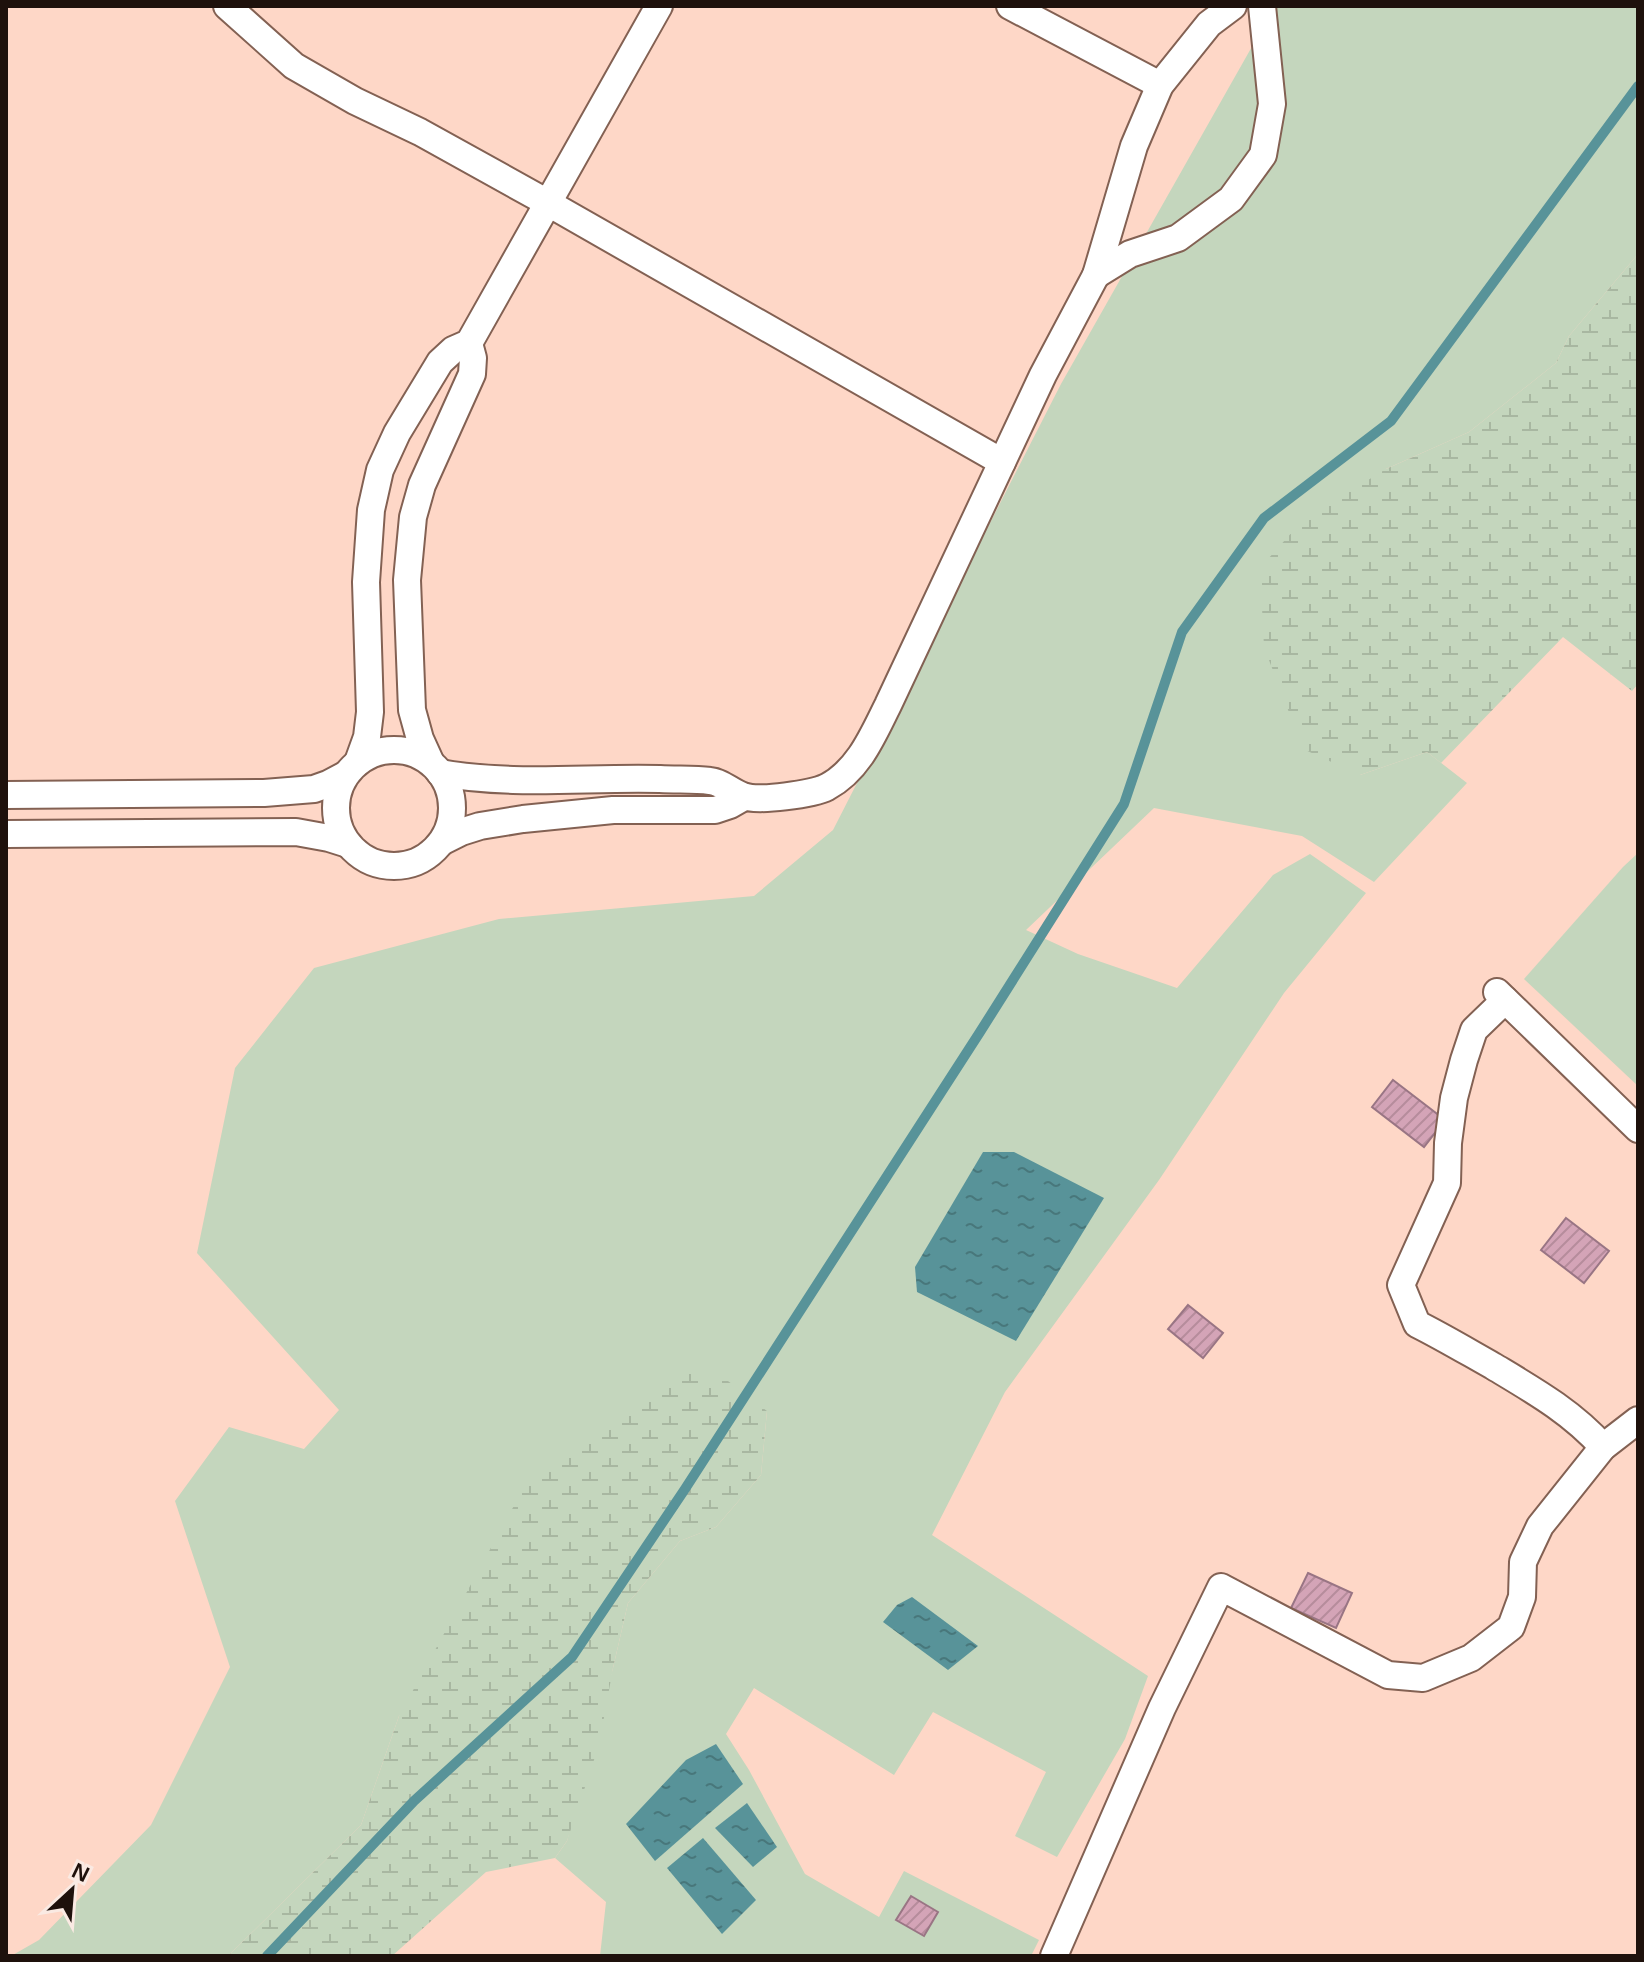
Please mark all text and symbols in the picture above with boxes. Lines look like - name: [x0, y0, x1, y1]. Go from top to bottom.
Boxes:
- north arrow: [32, 1850, 112, 1930]
- text: N: [68, 1858, 93, 1887]

